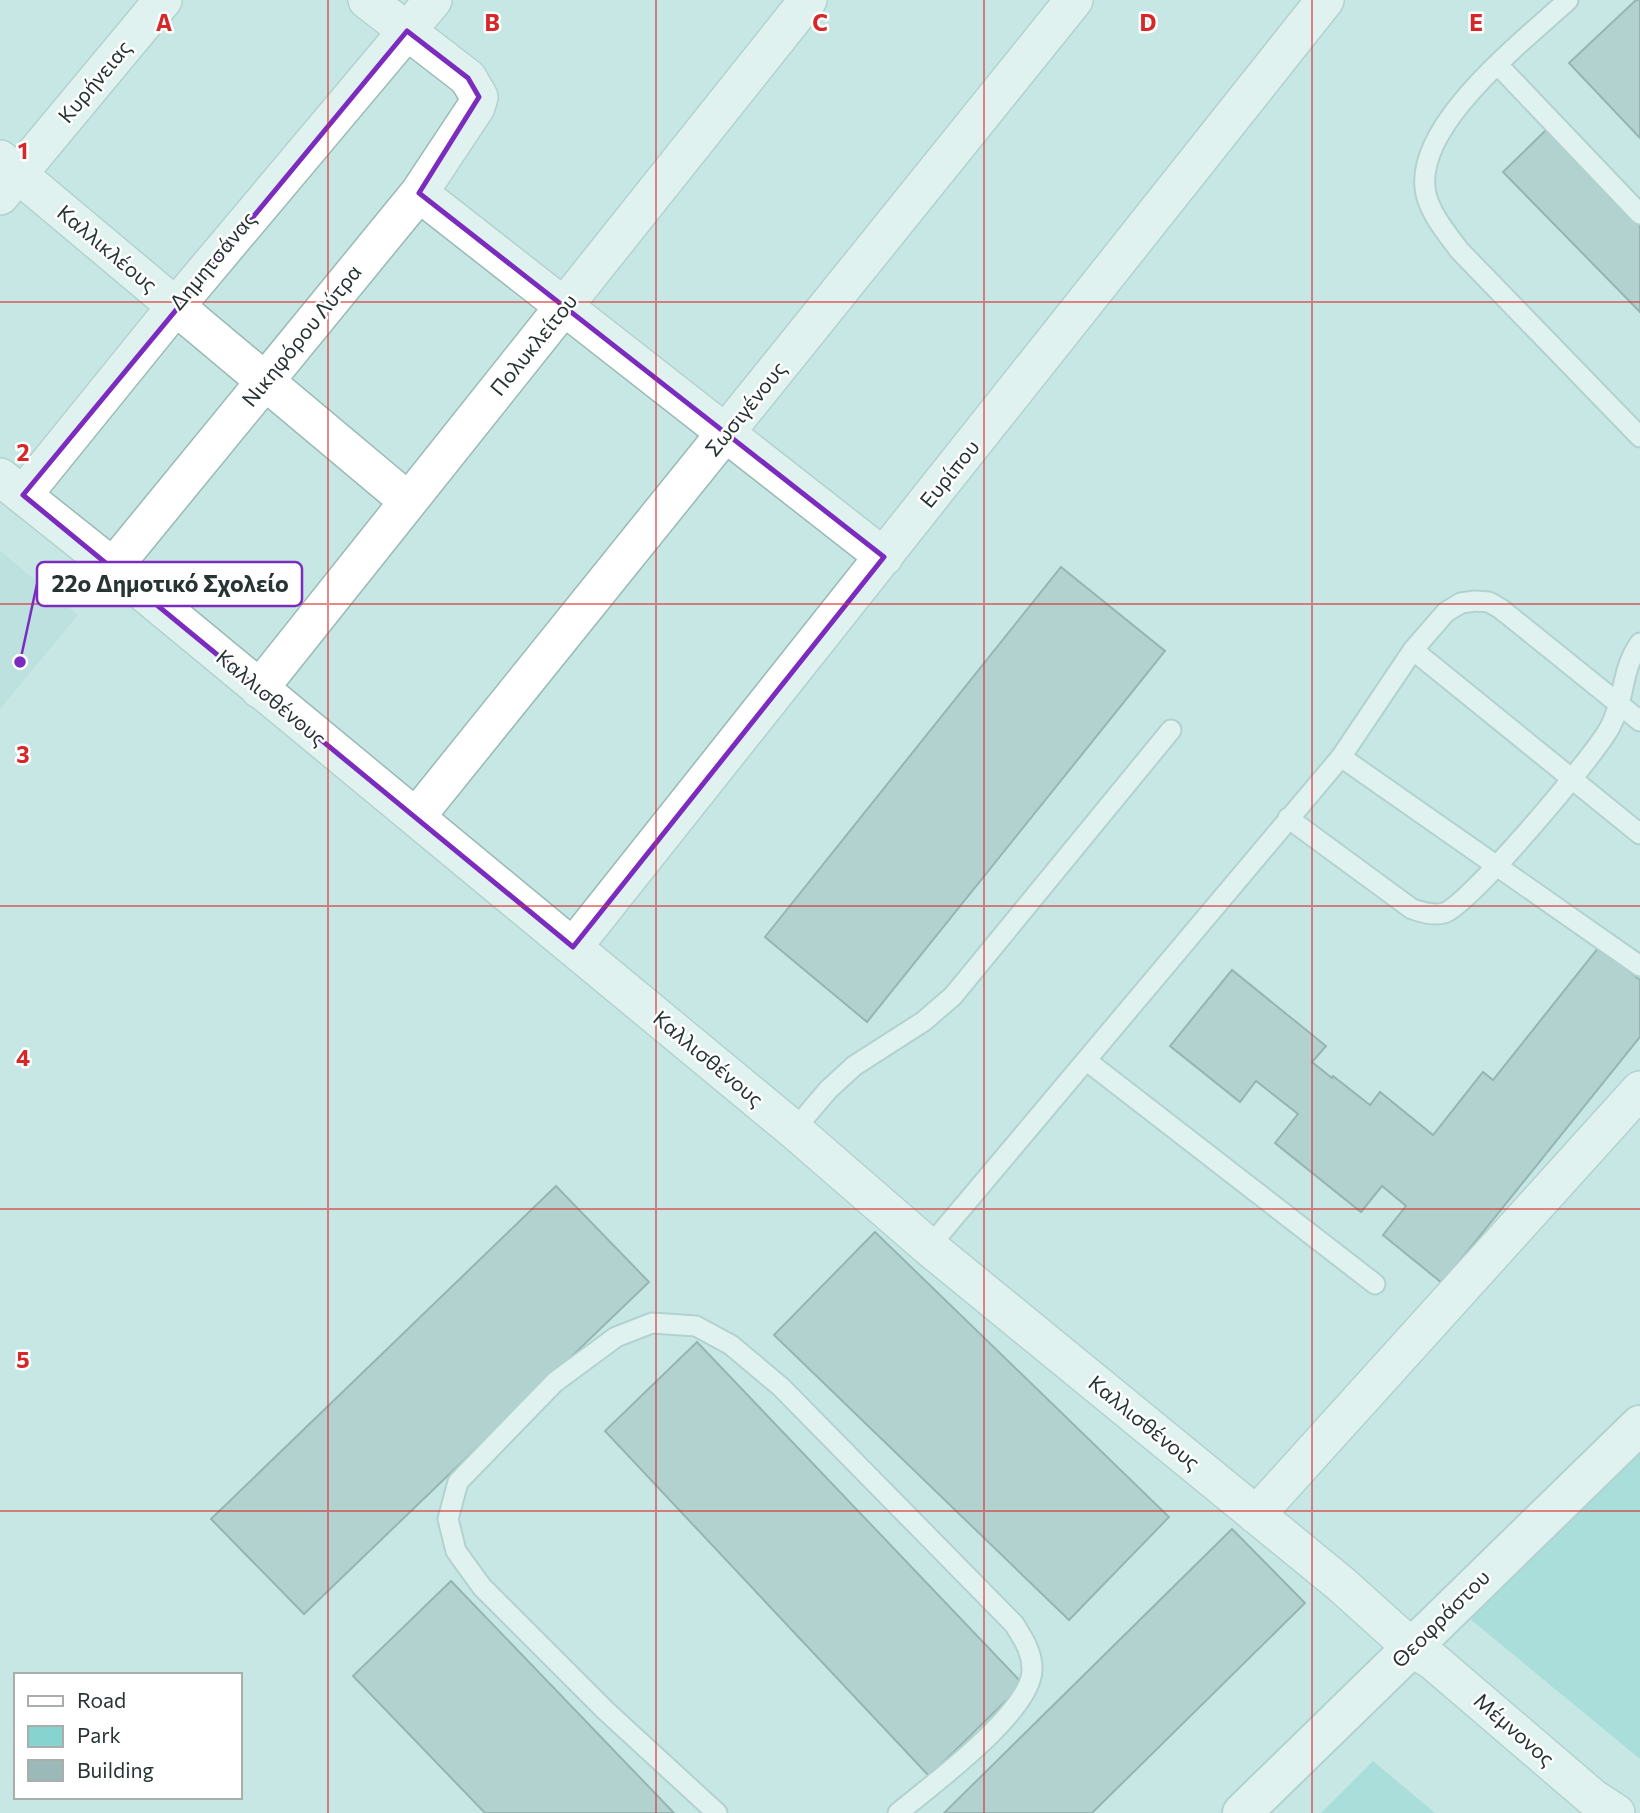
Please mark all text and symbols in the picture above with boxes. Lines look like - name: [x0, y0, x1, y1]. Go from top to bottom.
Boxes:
- text: A: [156, 8, 173, 36]
- text: B: [484, 8, 500, 36]
- text: C: [812, 8, 828, 36]
- text: D: [1140, 8, 1157, 36]
- text: E: [1469, 8, 1483, 36]
- street label: Κυρήνειας: [52, 35, 136, 127]
- text: 1: [18, 136, 28, 164]
- street label: Καλλικλέους: [53, 199, 163, 297]
- street label: Δημητσάνας: [163, 206, 260, 314]
- street label: Νικηφόρου Λύτρα: [236, 259, 366, 411]
- street label: Πολυκλείτου: [484, 288, 581, 400]
- street label: Σωσιγένους: [699, 356, 791, 460]
- street label: Ευρίπου: [914, 434, 984, 512]
- text: 2: [16, 438, 30, 466]
- callout: 22ο Δημοτικό Σχολείο: [37, 562, 302, 606]
- text: 22ο Δημοτικό Σχολείο: [51, 569, 289, 597]
- street label: Καλλισθένους: [212, 644, 332, 750]
- text: 3: [16, 740, 30, 768]
- street label: Καλλισθένους: [649, 1005, 769, 1111]
- text: 4: [16, 1043, 30, 1071]
- text: 5: [16, 1345, 30, 1373]
- street label: Καλλισθένους: [1084, 1369, 1206, 1474]
- street label: Θεοφράστου: [1386, 1564, 1494, 1672]
- legend: [14, 1673, 242, 1799]
- text: Road: [77, 1687, 126, 1712]
- street label: Μέμνονος: [1470, 1687, 1560, 1771]
- text: Park: [77, 1722, 121, 1747]
- text: Building: [77, 1757, 154, 1782]

